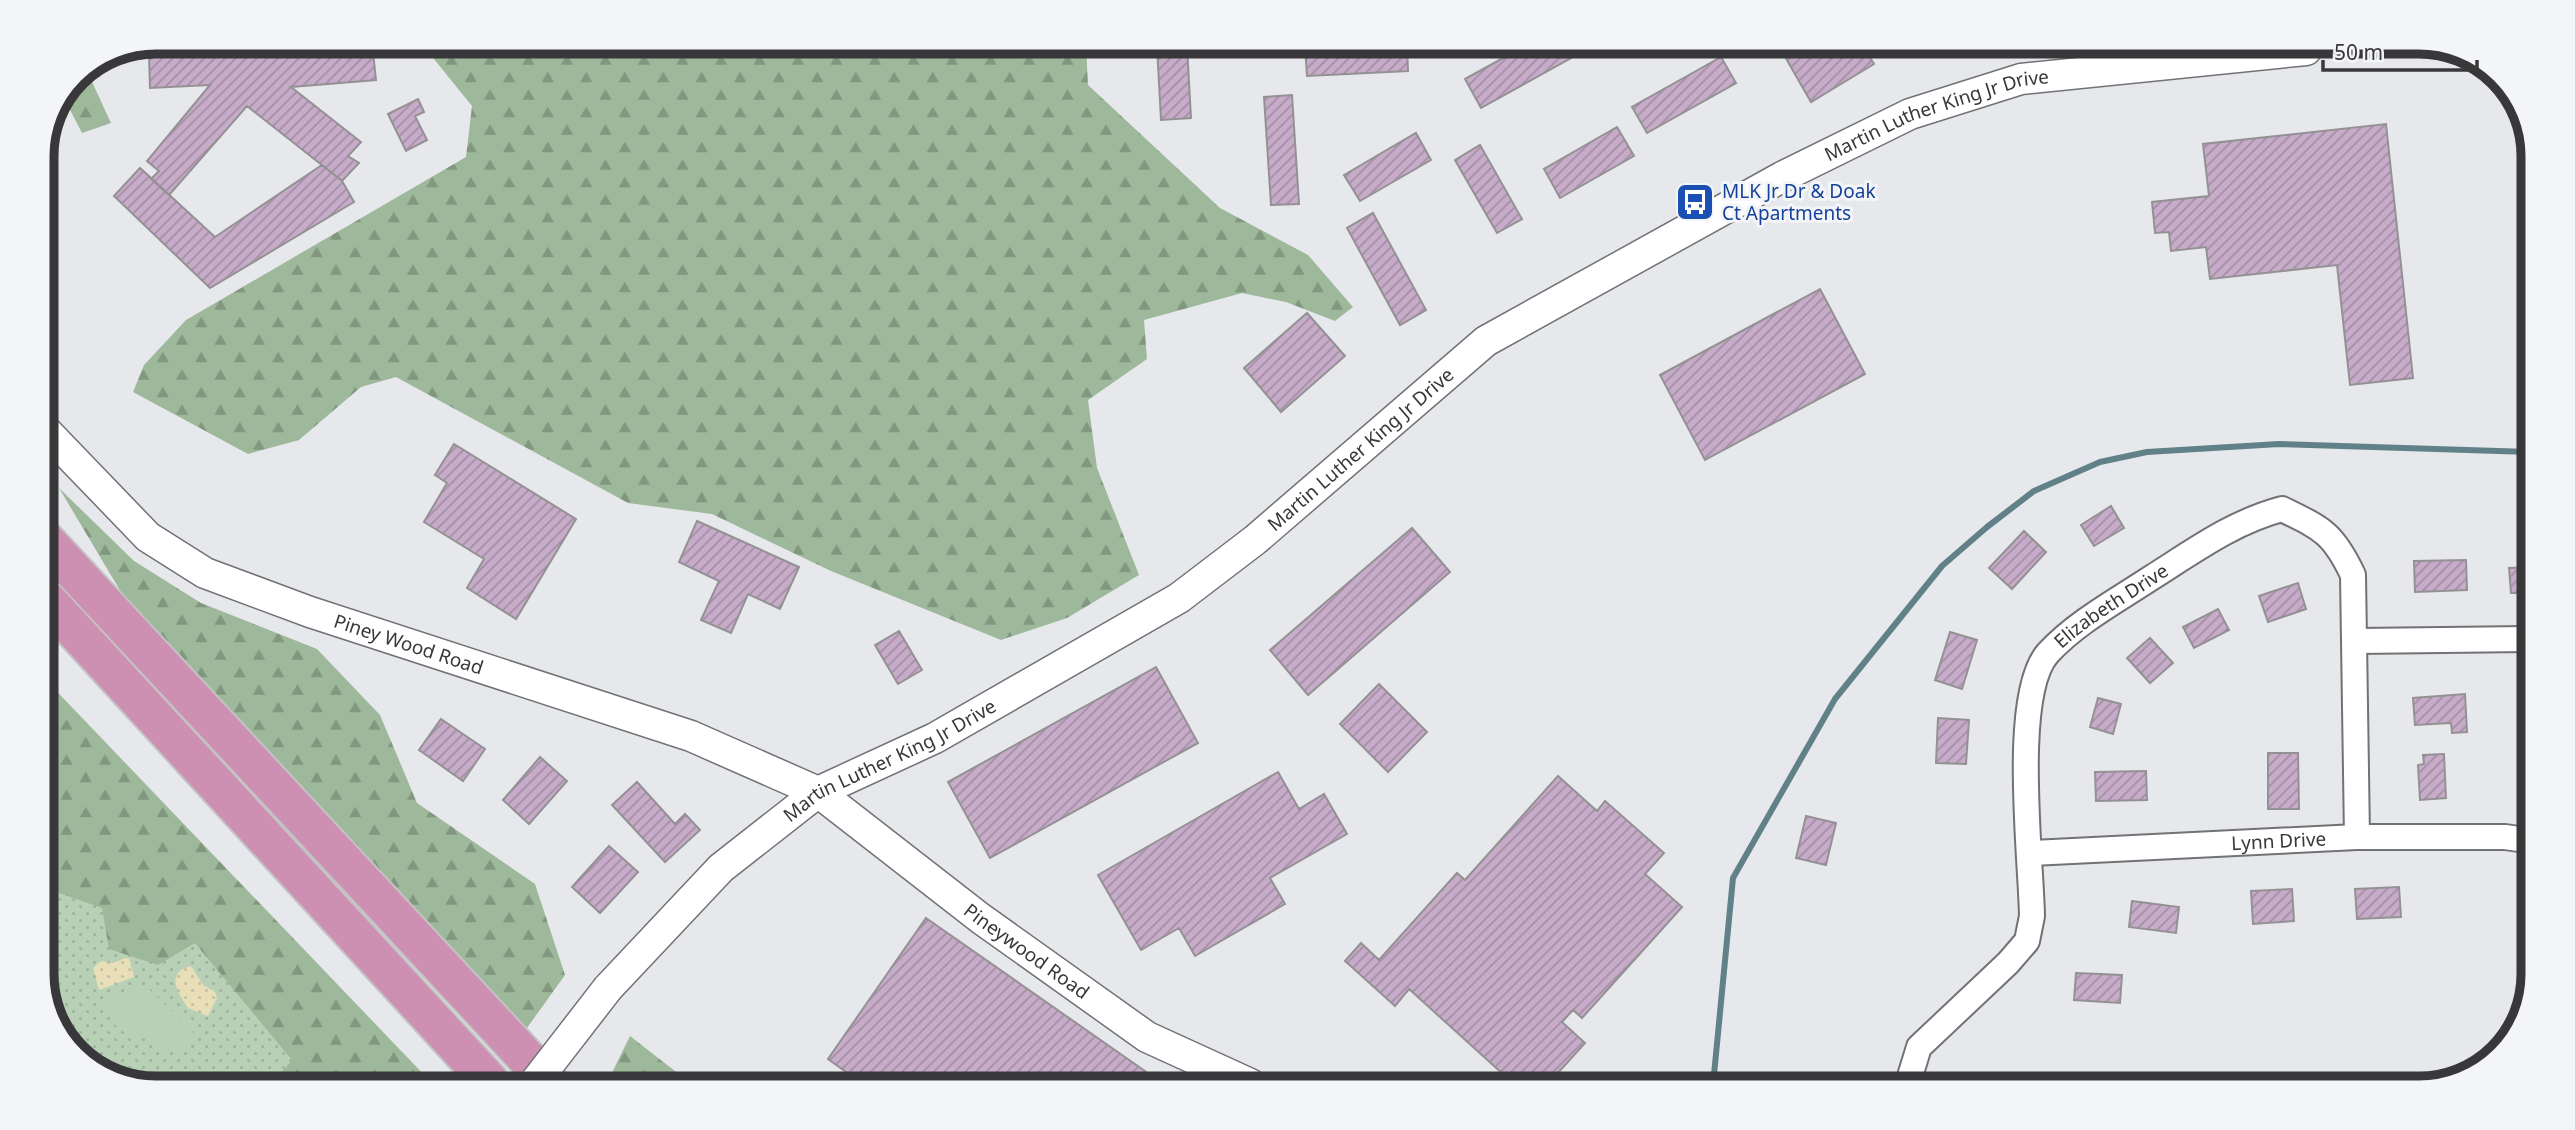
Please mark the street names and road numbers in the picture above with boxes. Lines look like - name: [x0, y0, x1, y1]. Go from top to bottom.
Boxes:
- street label: Martin Luther King Jr Drive: [1820, 63, 2050, 167]
- street label: Martin Luther King Jr Drive: [1262, 362, 1459, 537]
- street label: Elizabeth Drive: [2048, 557, 2173, 654]
- street label: Piney Wood Road: [331, 608, 487, 681]
- street label: Martin Luther King Jr Drive: [778, 693, 1001, 828]
- street label: Lynn Drive: [2231, 826, 2327, 856]
- street label: Pineywood Road: [959, 897, 1095, 1005]

